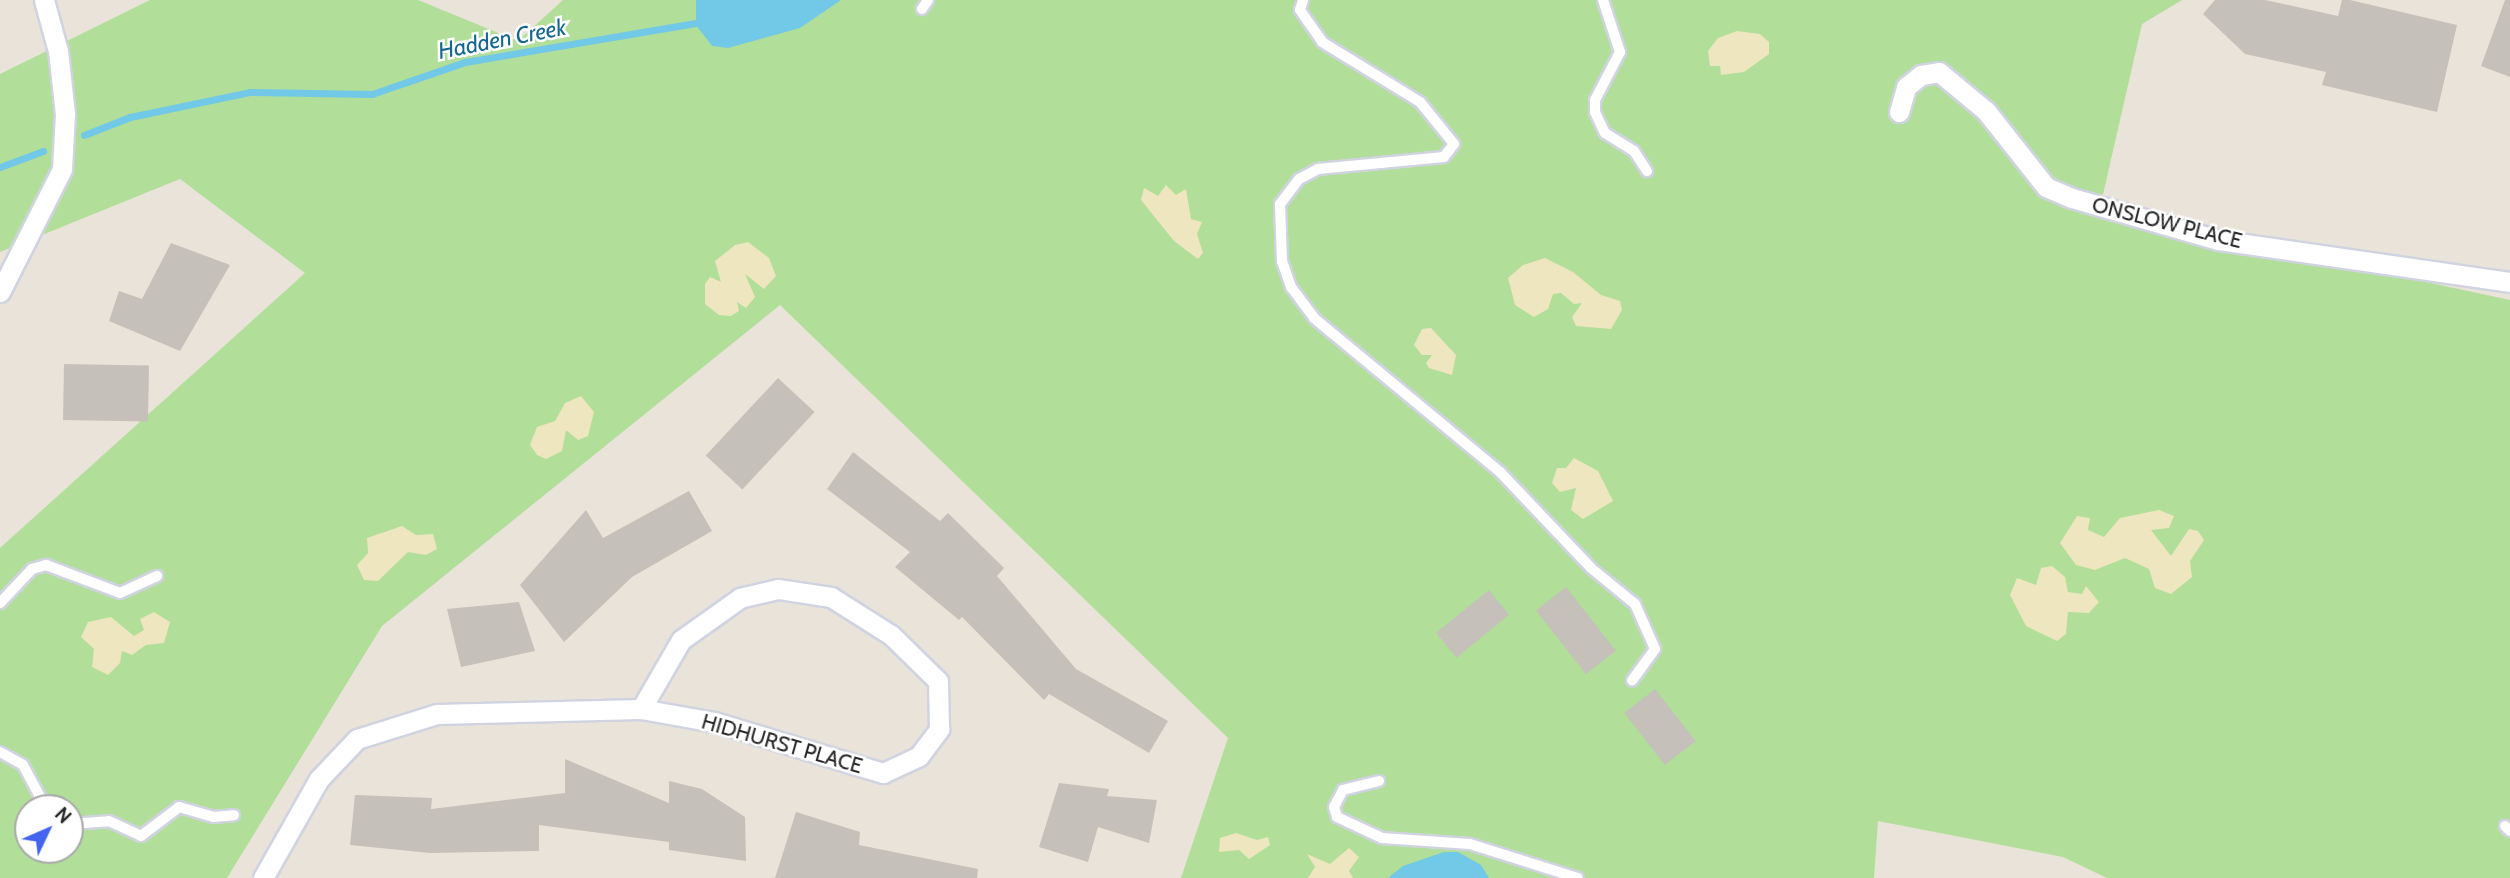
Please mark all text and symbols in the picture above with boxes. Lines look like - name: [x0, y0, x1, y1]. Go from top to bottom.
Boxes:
- water label: Hadden Creek: [436, 13, 568, 65]
- street label: ONSLOW PLACE: [2089, 192, 2245, 254]
- street label: HIDHURST PLACE: [699, 709, 865, 779]
- north arrow: [14, 794, 84, 864]
- text: N: [50, 803, 76, 828]

